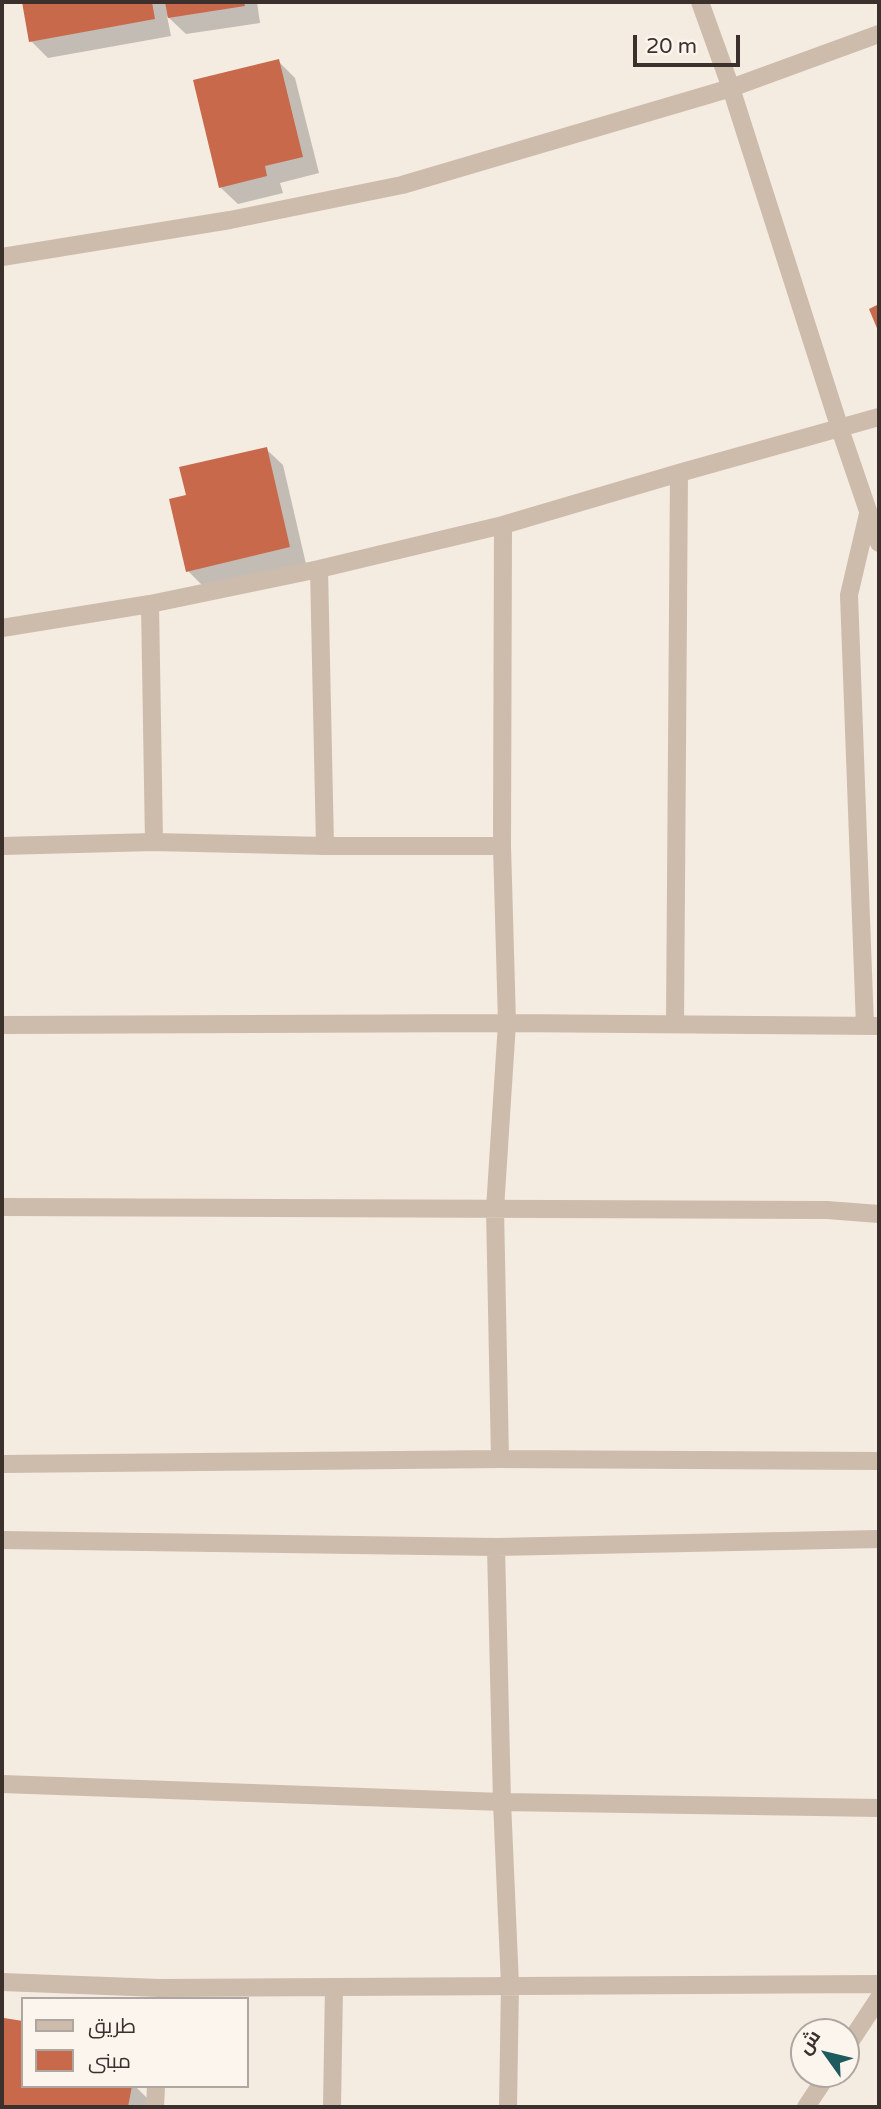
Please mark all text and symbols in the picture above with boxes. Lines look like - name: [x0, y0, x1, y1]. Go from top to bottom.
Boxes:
- scale bar: [636, 21, 743, 65]
- text: 20 m: [646, 34, 697, 59]
- legend: [21, 1997, 248, 2088]
- text: طريق: [88, 2014, 136, 2039]
- north arrow: [790, 2018, 860, 2088]
- text: ش: [793, 2026, 825, 2059]
- text: مبنى: [88, 2049, 131, 2074]

